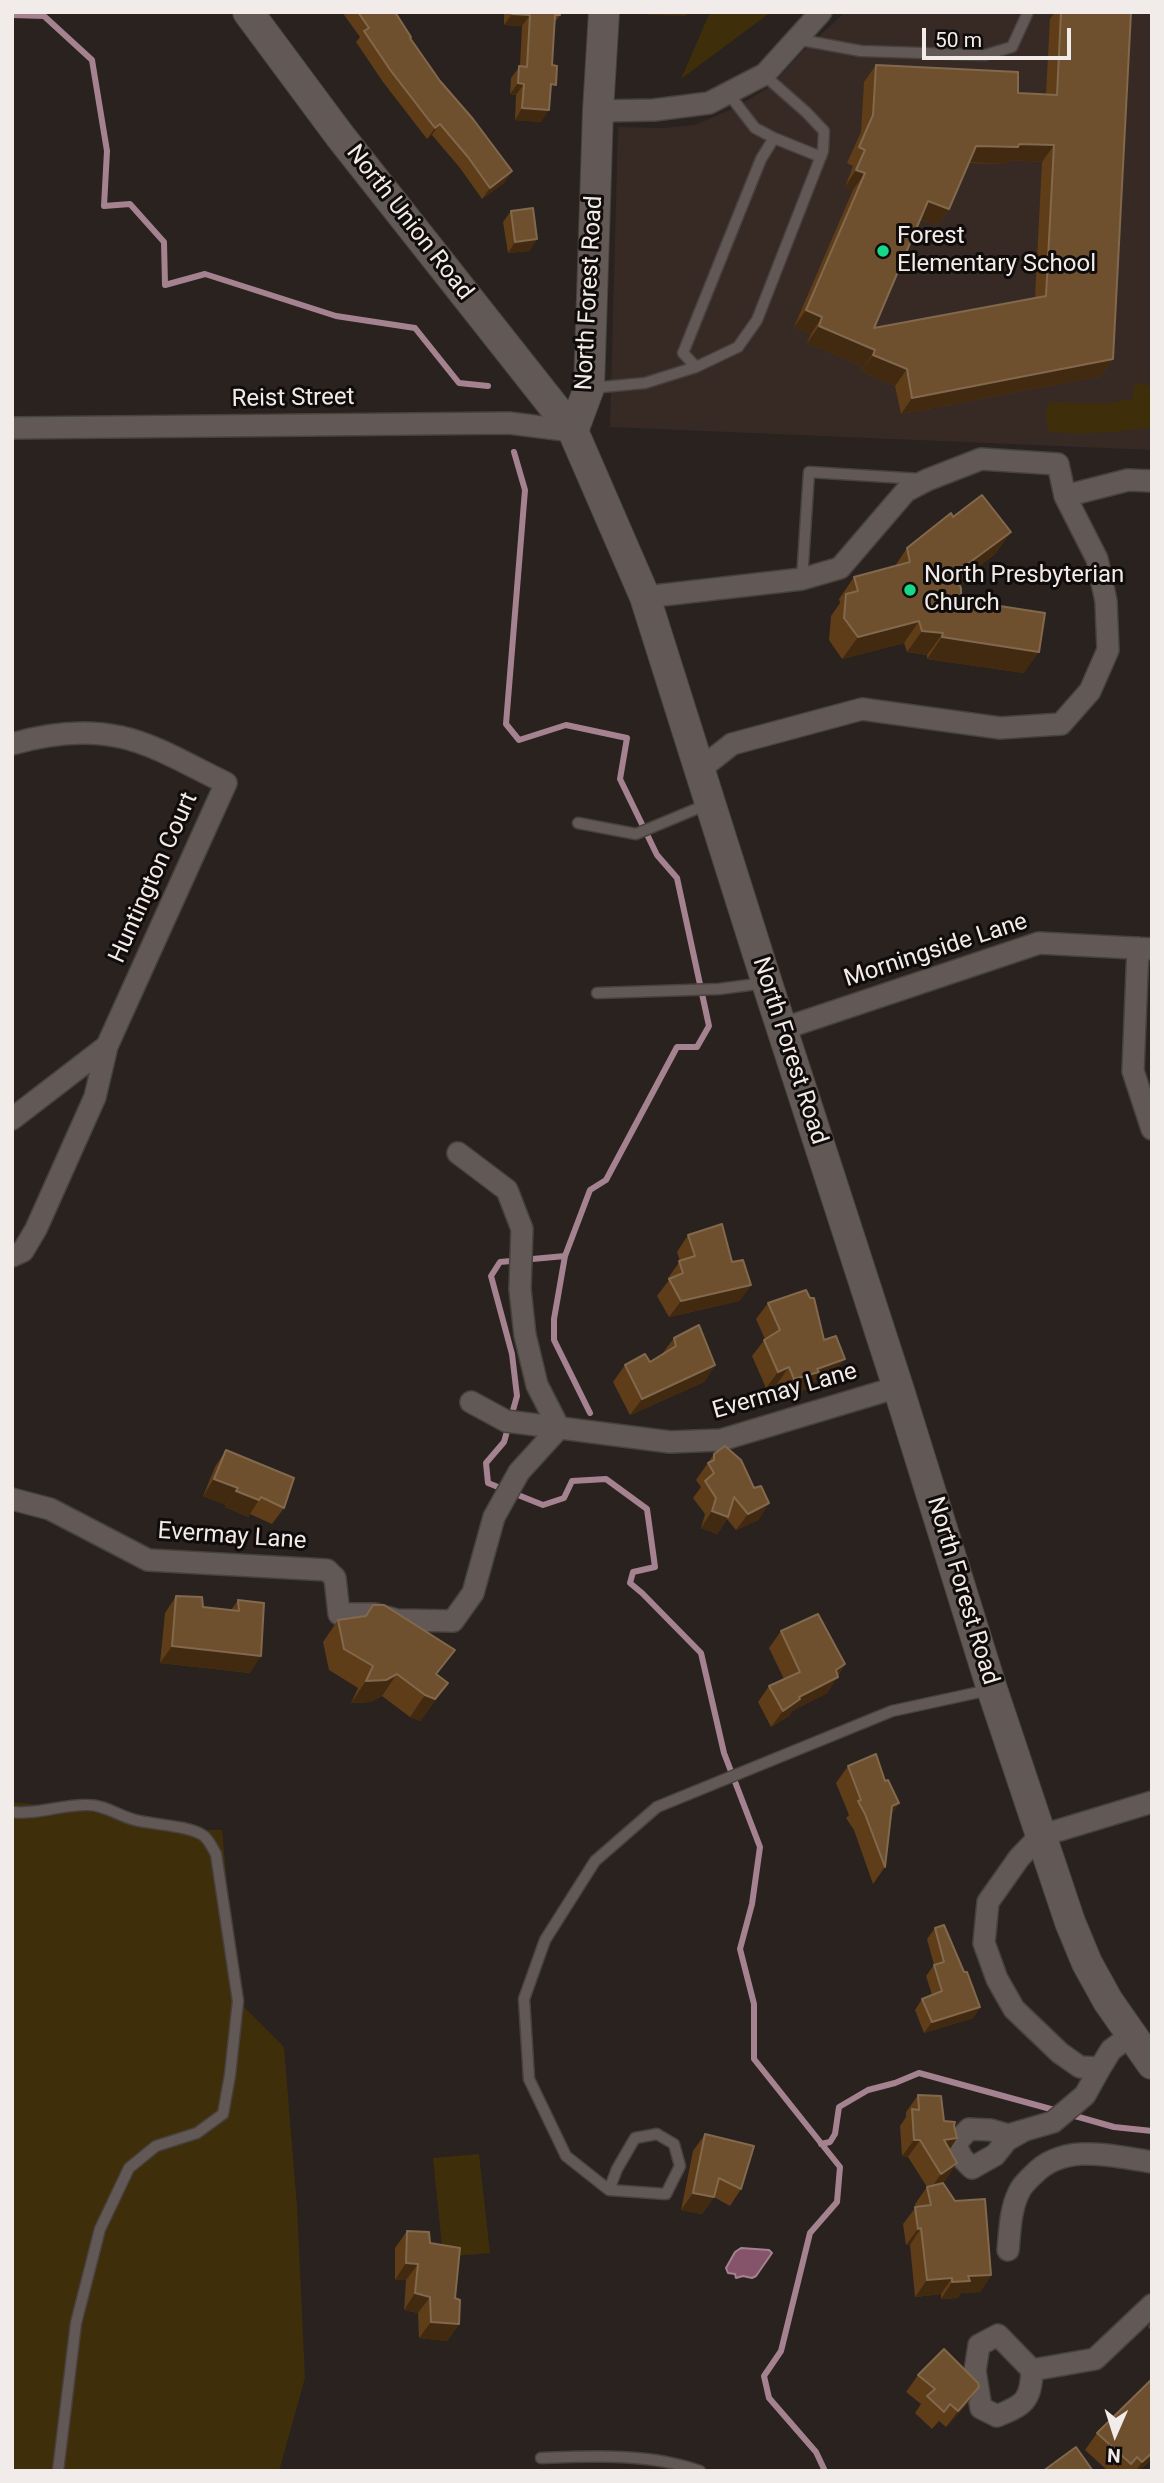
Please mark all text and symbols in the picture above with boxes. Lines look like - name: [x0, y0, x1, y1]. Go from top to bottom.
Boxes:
- scale bar: [926, 14, 1075, 58]
- text: 50 m: [935, 28, 982, 52]
- street label: North Union Road: [339, 140, 479, 306]
- street label: North Forest Road: [571, 195, 609, 391]
- place label: Forest Elementary School: [897, 223, 1096, 279]
- marker: Forest Elementary School: [875, 243, 891, 259]
- street label: Reist Street: [231, 384, 355, 414]
- place label: North Presbyterian Church: [924, 562, 1124, 618]
- marker: North Presbyterian Church: [902, 582, 918, 598]
- street label: Huntington Court: [103, 788, 205, 968]
- street label: Morningside Lane: [841, 908, 1031, 994]
- street label: North Forest Road: [745, 954, 833, 1148]
- street label: Evermay Lane: [709, 1358, 861, 1426]
- street label: North Forest Road: [920, 1493, 1004, 1689]
- street label: Evermay Lane: [157, 1517, 307, 1557]
- north arrow: [1080, 2399, 1150, 2469]
- text: N: [1107, 2444, 1121, 2467]

